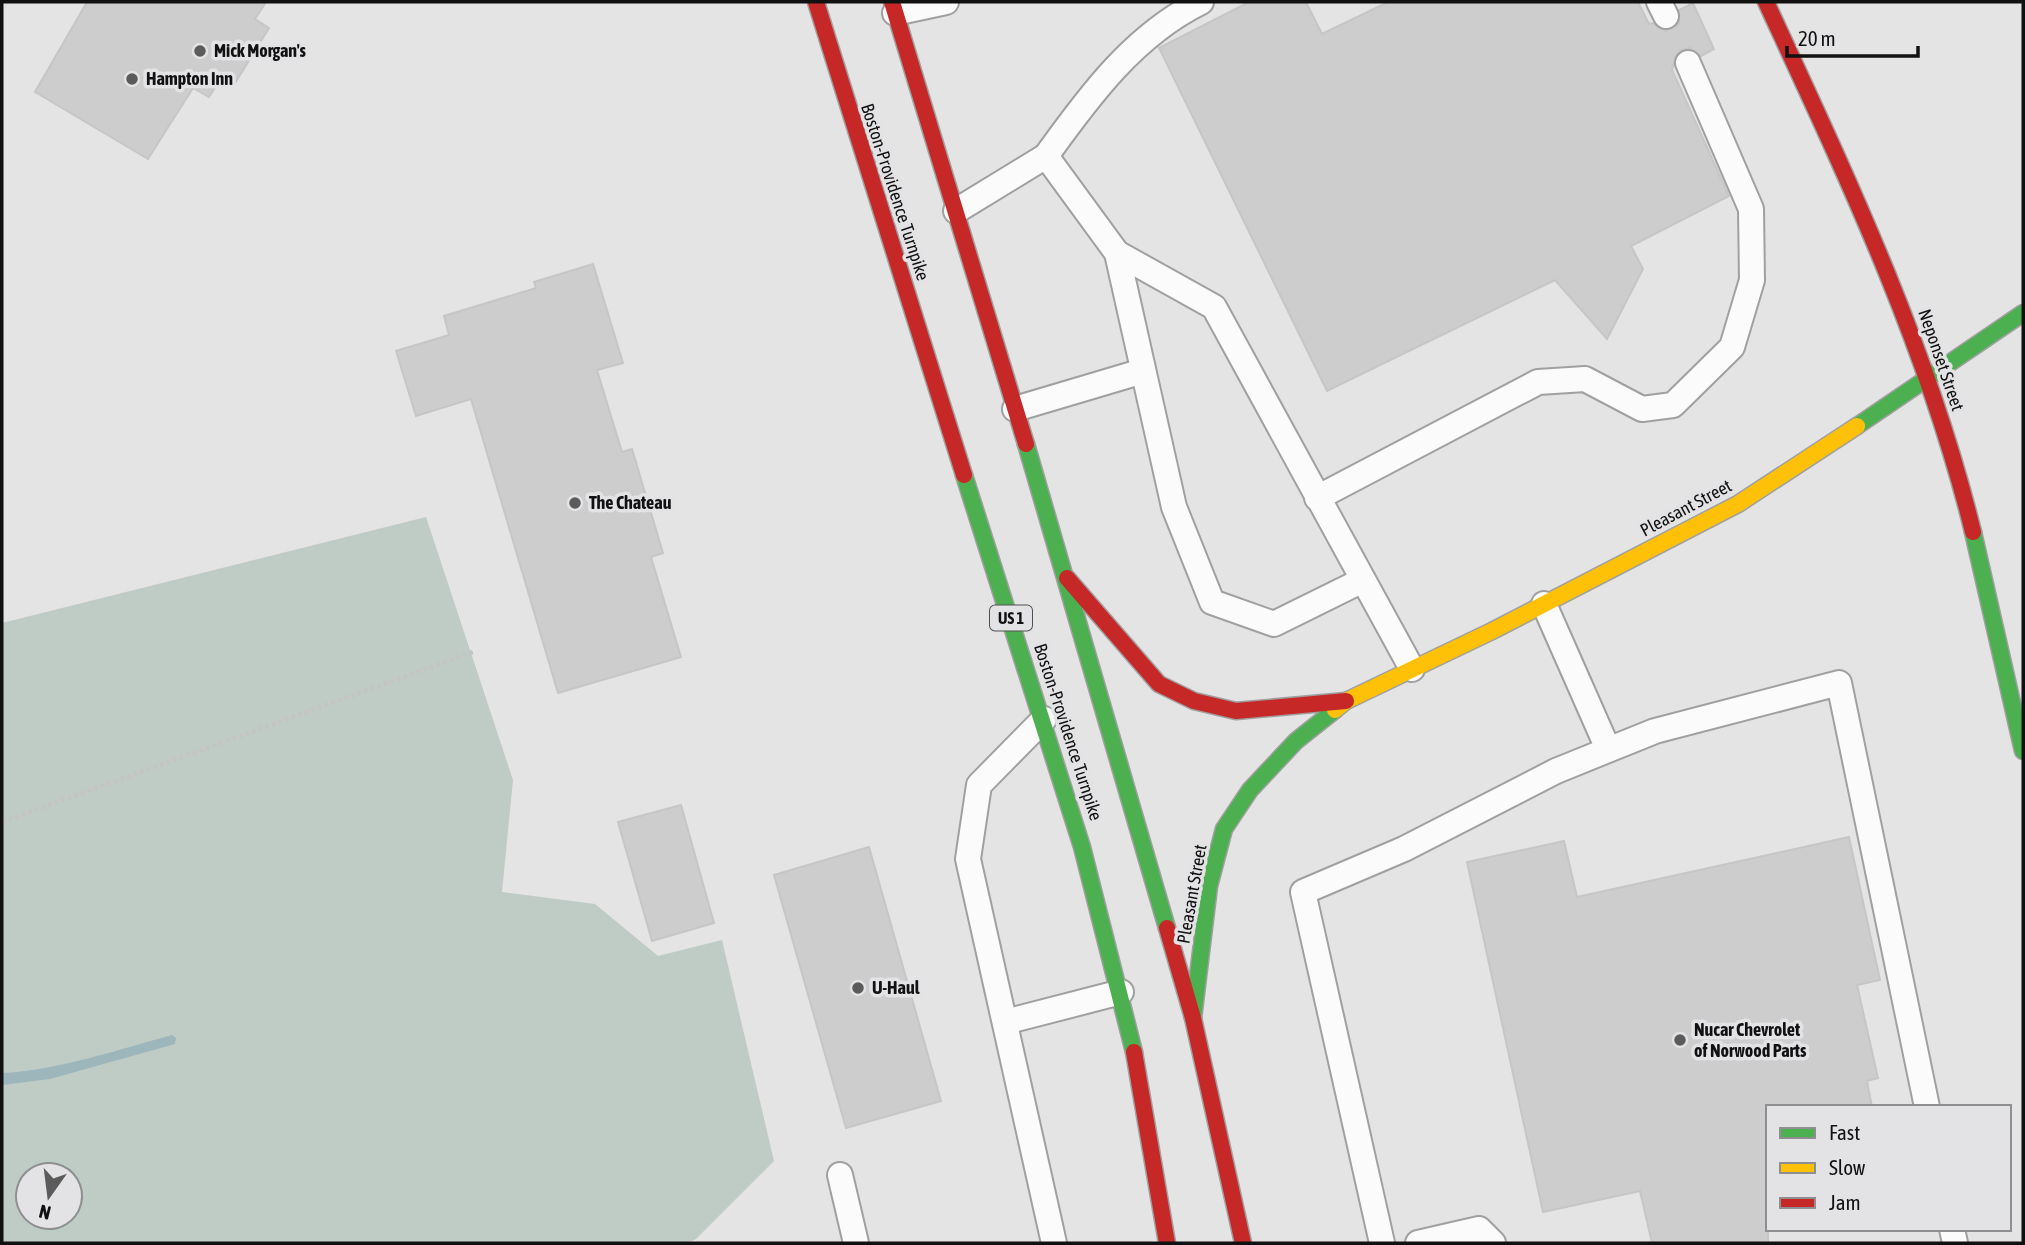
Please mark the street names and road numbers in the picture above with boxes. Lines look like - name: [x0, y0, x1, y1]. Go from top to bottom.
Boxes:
- street label: Boston-Providence Turnpike: [857, 101, 934, 283]
- street label: Neponset Street: [1914, 306, 1969, 413]
- street label: Pleasant Street: [1636, 475, 1735, 540]
- road number: US 1: [990, 606, 1032, 631]
- street label: Boston-Providence Turnpike: [1030, 641, 1107, 823]
- street label: Pleasant Street: [1172, 843, 1211, 945]

